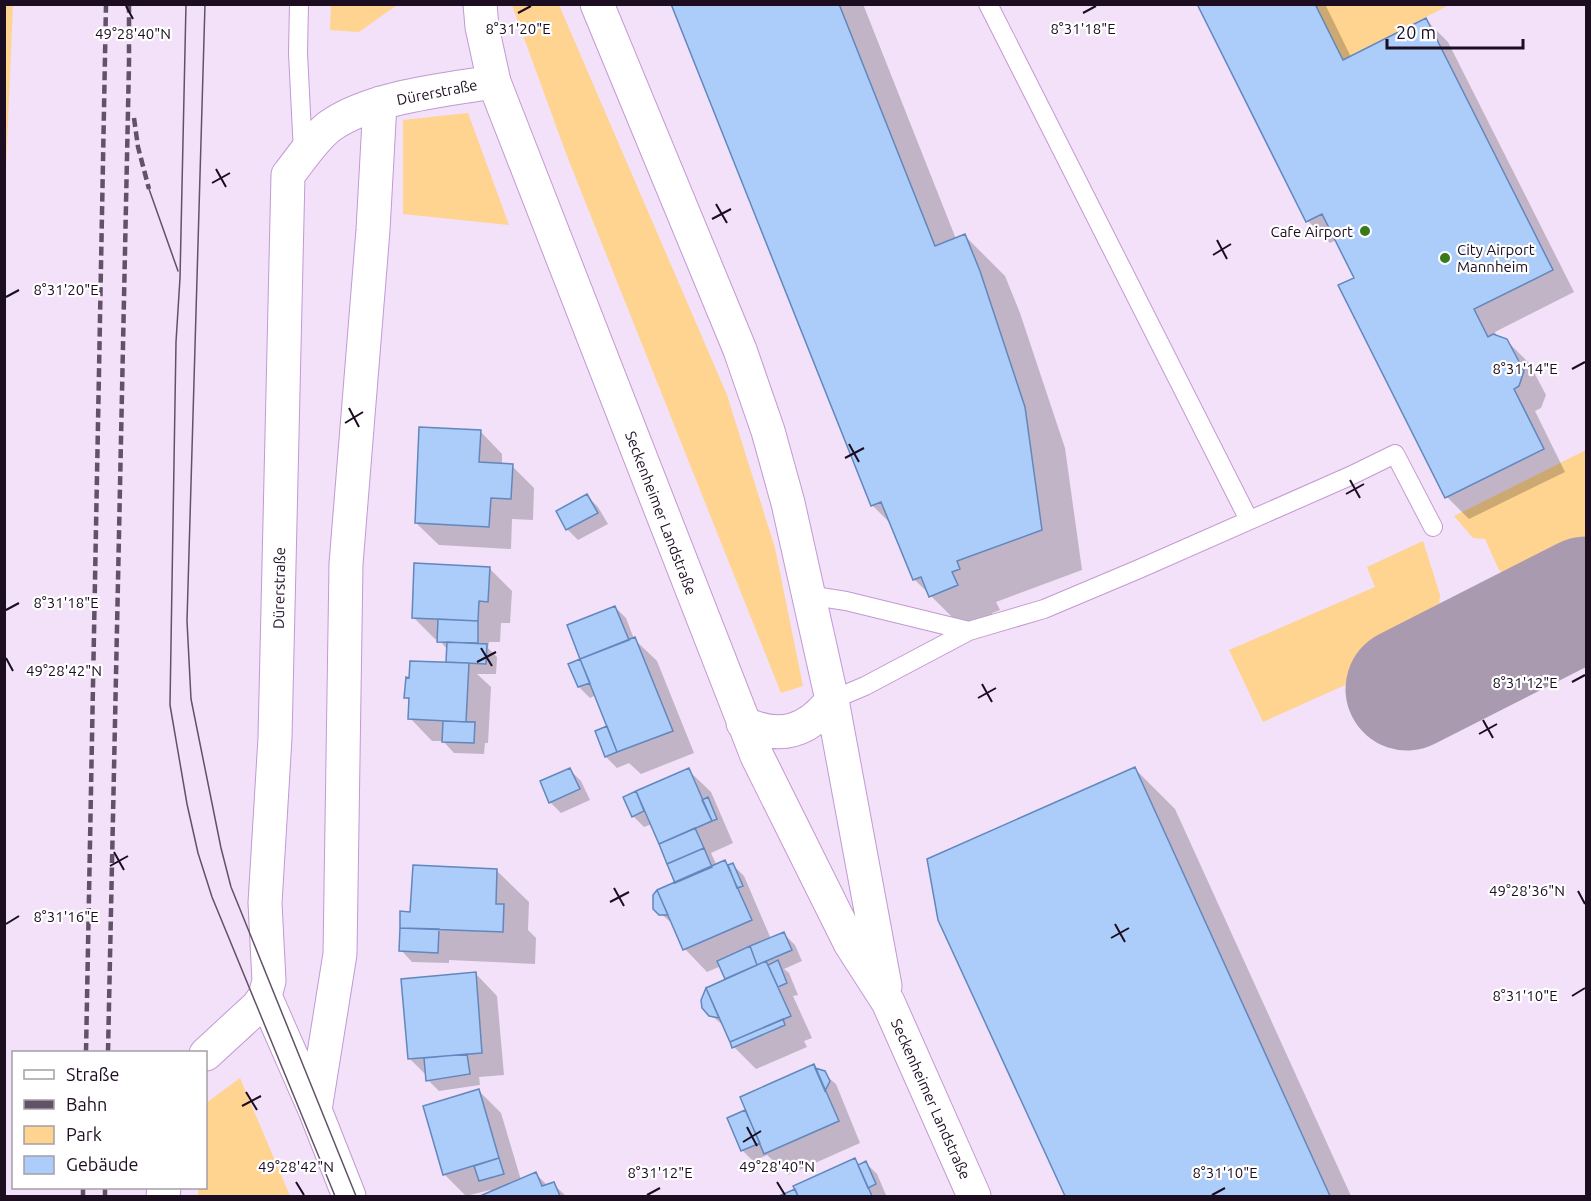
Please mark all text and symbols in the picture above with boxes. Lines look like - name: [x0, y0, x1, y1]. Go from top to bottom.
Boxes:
- scale bar: [1387, 12, 1524, 50]
- text: 8°31'20"E: [485, 20, 551, 37]
- text: 8°31'18"E: [1050, 20, 1116, 37]
- text: 20 m: [1396, 22, 1436, 42]
- text: 49°28'40"N: [95, 25, 171, 42]
- street label: Dürerstraße: [395, 76, 479, 108]
- place label: Cafe Airport: [1270, 223, 1353, 240]
- marker: Cafe Airport: [1358, 224, 1372, 238]
- place label: City Airport Mannheim: [1457, 241, 1535, 275]
- marker: City Airport Mannheim: [1438, 251, 1452, 265]
- text: 8°31'20"E: [33, 281, 99, 298]
- text: 8°31'14"E: [1492, 360, 1558, 377]
- street label: Seckenheimer Landstraße: [622, 429, 700, 597]
- street label: Dürerstraße: [270, 547, 288, 629]
- text: 8°31'18"E: [33, 594, 99, 611]
- text: 49°28'42"N: [26, 662, 102, 679]
- text: 8°31'12"E: [1492, 674, 1558, 691]
- text: 49°28'36"N: [1489, 882, 1565, 899]
- text: 8°31'16"E: [33, 908, 99, 925]
- text: 8°31'10"E: [1492, 987, 1558, 1004]
- street label: Seckenheimer Landstraße: [888, 1016, 974, 1182]
- legend: [12, 1051, 207, 1189]
- text: Straße: [66, 1064, 119, 1084]
- text: Bahn: [66, 1094, 107, 1114]
- text: Park: [66, 1124, 102, 1144]
- text: Gebäude: [66, 1154, 138, 1174]
- text: 49°28'42"N: [258, 1158, 334, 1175]
- text: 49°28'40"N: [739, 1158, 815, 1175]
- text: 8°31'12"E: [627, 1164, 693, 1181]
- text: 8°31'10"E: [1192, 1164, 1258, 1181]

